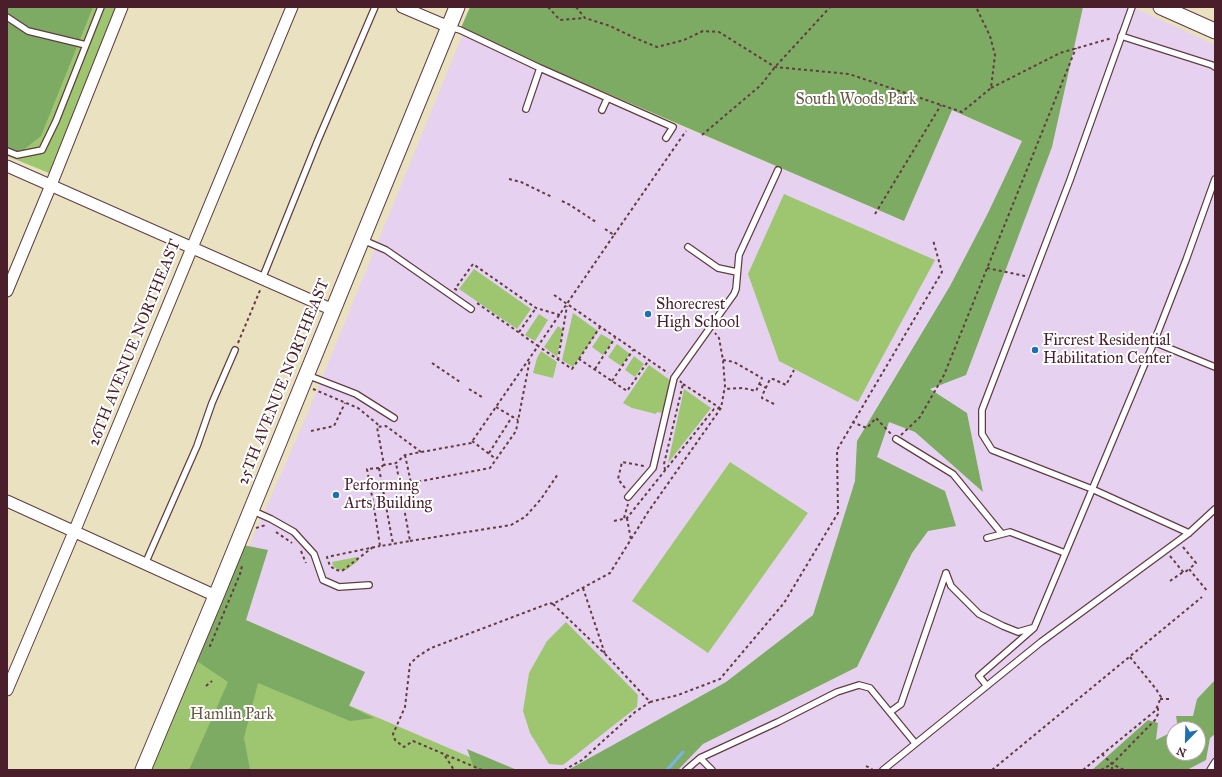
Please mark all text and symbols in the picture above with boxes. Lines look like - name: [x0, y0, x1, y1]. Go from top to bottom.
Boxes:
- park label: South Woods Park: [795, 90, 917, 110]
- street label: 26TH AVENUE NORTHEAST: [85, 237, 185, 449]
- street label: 25TH AVENUE NORTHEAST: [234, 276, 334, 488]
- place label: Shorecrest High School: [656, 295, 739, 333]
- marker: Shorecrest High School: [643, 309, 653, 319]
- place label: Fircrest Residential Habilitation Center: [1043, 331, 1172, 369]
- marker: Fircrest Residential Habilitation Center: [1030, 345, 1040, 355]
- place label: Performing Arts Building: [344, 476, 432, 514]
- marker: Performing Arts Building: [331, 490, 341, 500]
- park label: Hamlin Park: [190, 705, 274, 725]
- north arrow: [1166, 721, 1206, 761]
- text: N: [1175, 744, 1188, 759]

